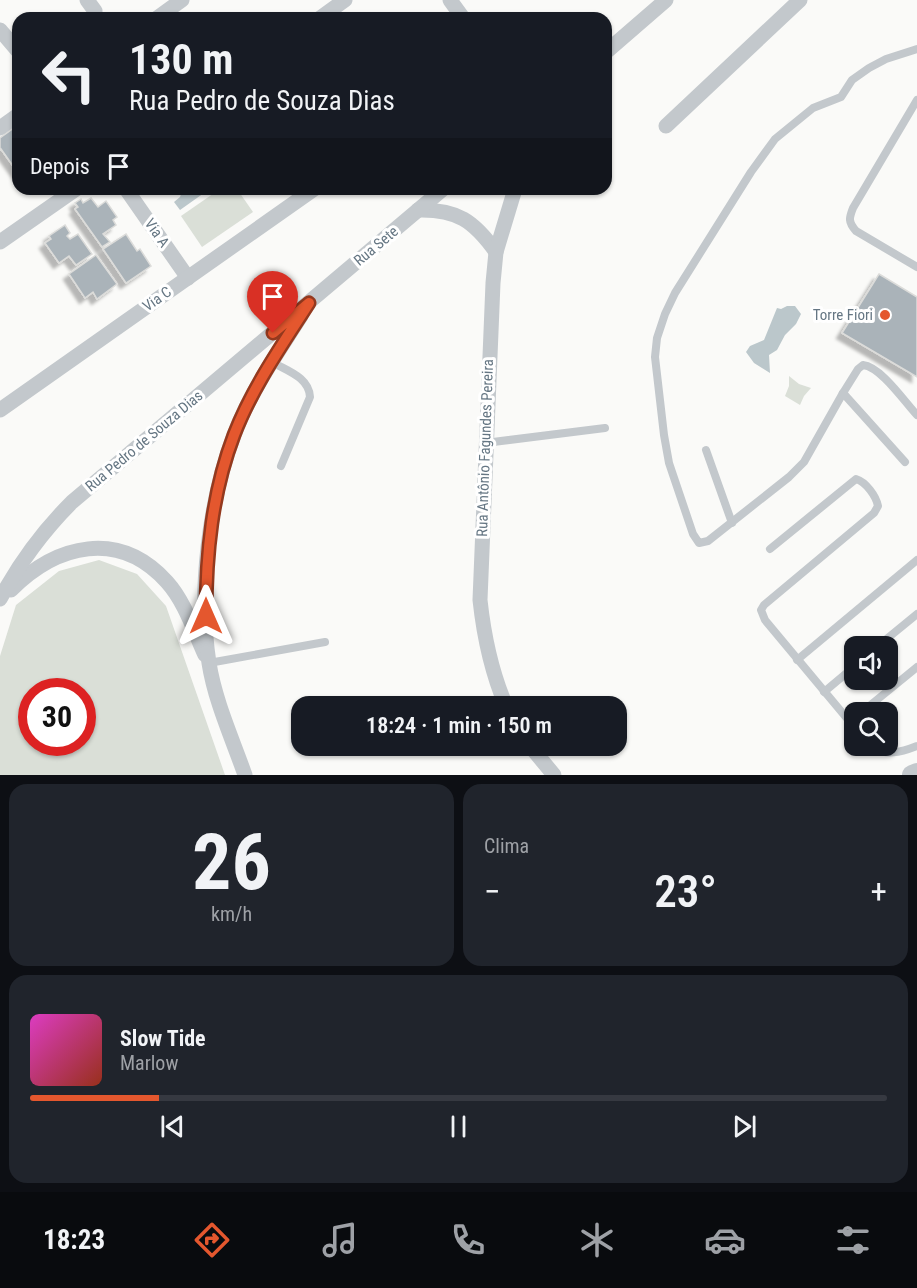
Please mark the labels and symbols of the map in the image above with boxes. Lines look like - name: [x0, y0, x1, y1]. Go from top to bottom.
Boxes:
- street label: Via A: [141, 215, 173, 251]
- street label: Rua Sete: [350, 222, 402, 270]
- pin: [247, 271, 298, 333]
- street label: Via C: [139, 283, 175, 315]
- place label: Torre Fiori: [813, 306, 873, 324]
- marker: Torre Fiori: [878, 308, 892, 322]
- street label: Rua Antônio Fagundes Pereira: [473, 359, 497, 537]
- street label: Rua Pedro de Souza Dias: [82, 387, 206, 495]
- position arrow: [174, 584, 238, 648]
- speed limit sign: 30: [18, 678, 96, 756]

